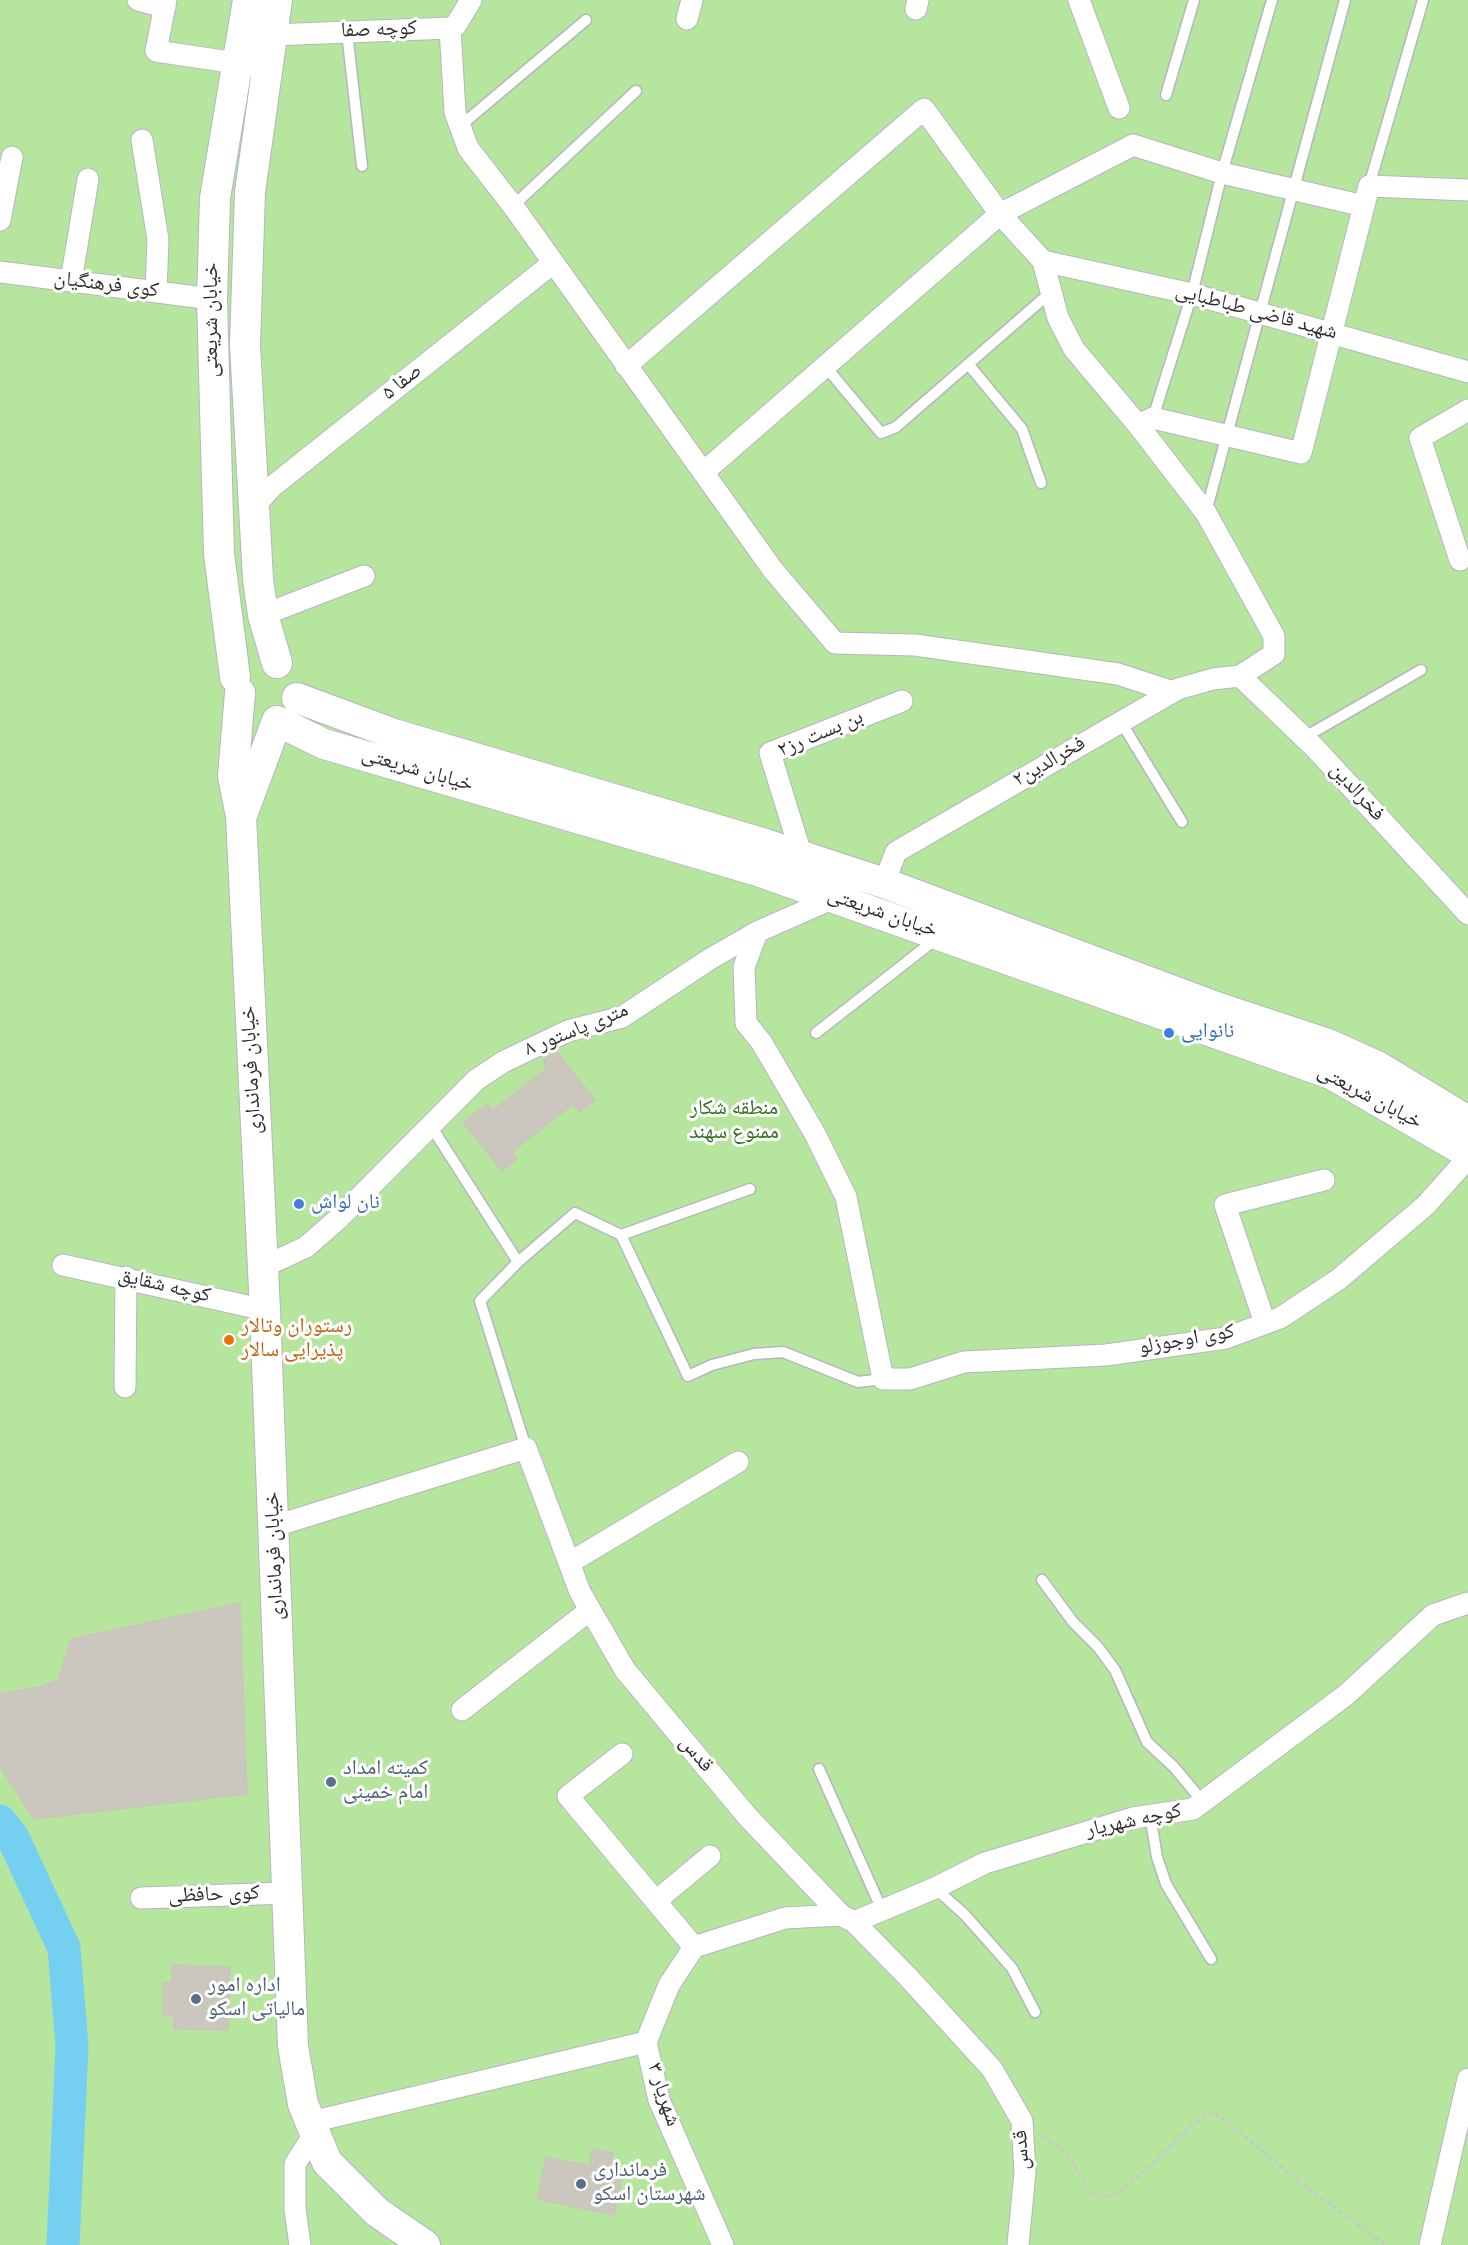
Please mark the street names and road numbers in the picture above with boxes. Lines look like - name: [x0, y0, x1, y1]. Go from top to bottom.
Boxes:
- street label: کوچه صفا: [340, 17, 418, 45]
- street label: خیابان شریعتی: [200, 263, 226, 377]
- street label: کوی فرهنگیان: [52, 267, 160, 305]
- street label: شهید قاضی طباطبایی: [1172, 279, 1340, 347]
- street label: صفا ۵: [378, 359, 428, 407]
- street label: بن بست رز۲: [774, 706, 868, 764]
- street label: فخرالدین۲: [1009, 732, 1091, 794]
- street label: خیابان شریعتی: [358, 743, 476, 799]
- street label: فخرالدین: [1323, 758, 1389, 828]
- street label: خیابان شریعتی: [824, 883, 940, 945]
- street label: ۸ متری پاستور: [521, 999, 633, 1063]
- street label: خیابان فرمانداری: [237, 1005, 269, 1135]
- street label: خیابان شریعتی: [1312, 1060, 1426, 1136]
- street label: کوچه شقایق: [115, 1264, 213, 1310]
- street label: کوی اوجوزلو: [1137, 1320, 1237, 1362]
- street label: خیابان فرمانداری: [261, 1491, 291, 1621]
- street label: قدس: [672, 1732, 718, 1778]
- street label: کوچه شهریار: [1084, 1800, 1184, 1844]
- street label: کوی حافظی: [168, 1882, 260, 1910]
- street label: شهریار ۳: [640, 2060, 684, 2130]
- street label: قدس: [1009, 2129, 1037, 2171]

